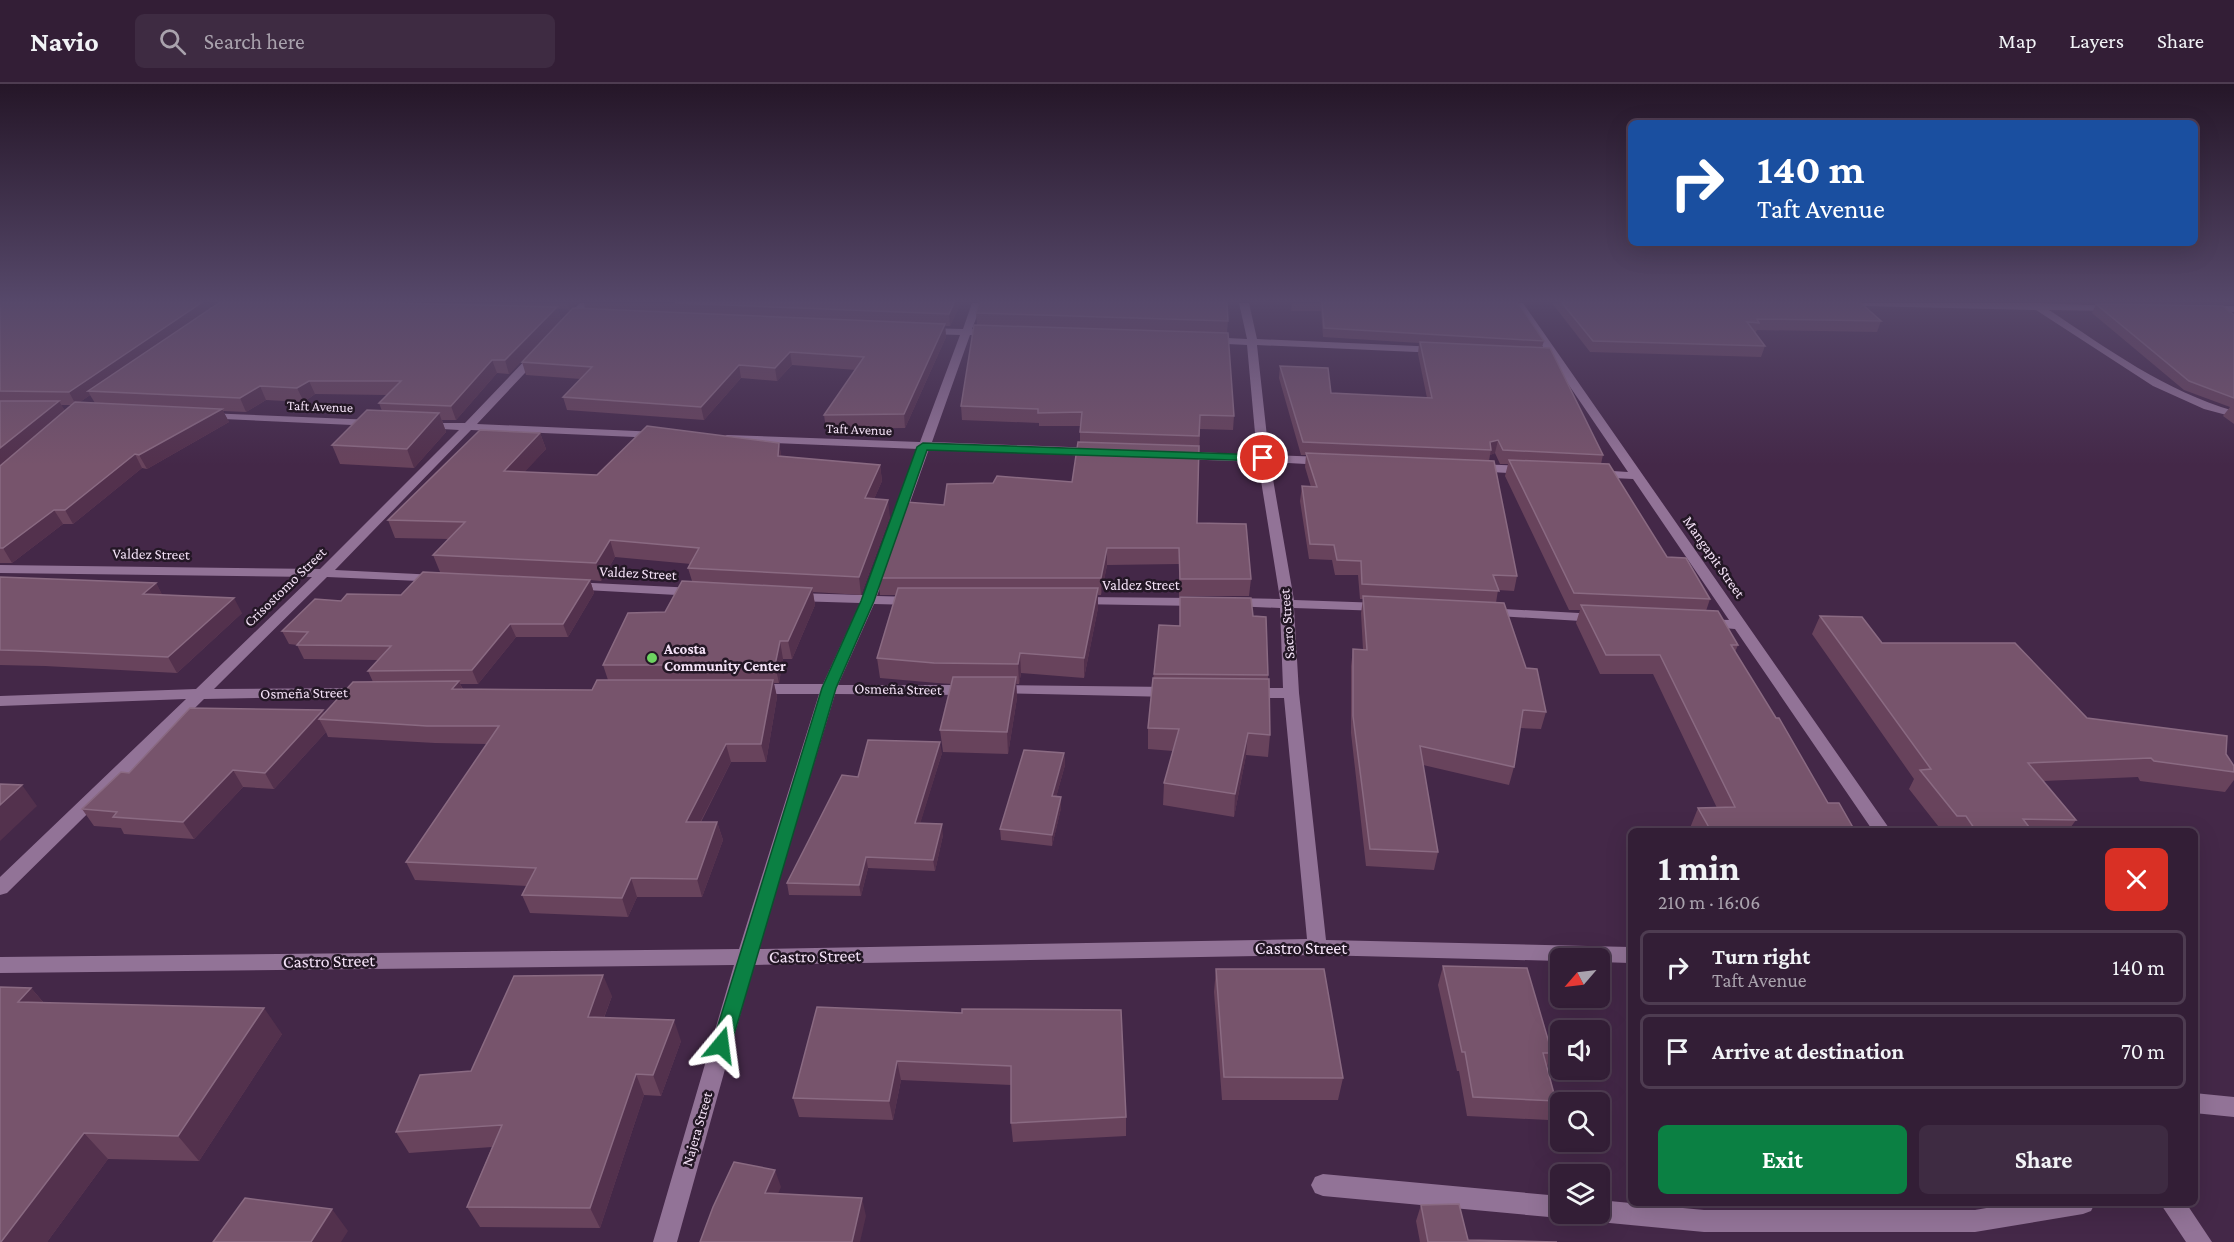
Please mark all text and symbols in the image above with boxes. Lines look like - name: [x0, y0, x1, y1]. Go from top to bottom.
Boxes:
- search box: [135, 14, 555, 68]
- icon: search: [156, 25, 189, 58]
- text: Navio: [30, 26, 99, 57]
- text: Search here: [204, 29, 305, 54]
- text: Map: [1998, 29, 2037, 53]
- text: Layers: [2070, 29, 2124, 53]
- text: Share: [2157, 29, 2204, 53]
- icon: right: [1658, 144, 1736, 222]
- text: 140 m: [1757, 145, 1865, 192]
- text: Taft Avenue: [1757, 194, 1885, 224]
- street label: Taft Avenue: [287, 397, 353, 415]
- street label: Taft Avenue: [826, 420, 892, 438]
- pin: [1237, 432, 1288, 483]
- icon: arrive: [1246, 441, 1279, 474]
- street label: Mangapit Street: [1679, 513, 1749, 602]
- street label: Crisostomo Street: [241, 543, 330, 630]
- street label: Valdez Street: [112, 545, 191, 563]
- street label: Valdez Street: [599, 563, 678, 583]
- street label: Valdez Street: [1102, 577, 1181, 593]
- street label: Sacro Street: [1276, 587, 1297, 660]
- place label: Acosta Community Center: [663, 641, 786, 674]
- marker: Acosta Community Center: [645, 651, 659, 665]
- street label: Osmeña Street: [854, 680, 943, 698]
- street label: Osmeña Street: [260, 684, 349, 702]
- text: 1 min: [1658, 848, 1740, 888]
- button: close: [2105, 848, 2168, 911]
- text: 210 m · 16:06: [1658, 891, 1760, 913]
- street label: Castro Street: [1255, 938, 1348, 958]
- text: Turn right: [1712, 944, 1810, 969]
- street label: Castro Street: [769, 945, 862, 967]
- north arrow: [1550, 948, 1610, 1008]
- map controls: [1550, 948, 1610, 1224]
- street label: Castro Street: [283, 950, 376, 972]
- icon: right: [1661, 951, 1694, 984]
- text: 140 m: [2112, 955, 2165, 980]
- text: Taft Avenue: [1712, 969, 1807, 991]
- position arrow: [689, 1013, 753, 1077]
- button: sound: [1550, 1020, 1610, 1080]
- icon: arrive: [1661, 1035, 1694, 1068]
- text: Arrive at destination: [1712, 1039, 1904, 1064]
- text: 70 m: [2121, 1039, 2165, 1064]
- street label: Najera Street: [679, 1089, 717, 1168]
- button: search: [1550, 1092, 1610, 1152]
- button: Exit: [1658, 1125, 1907, 1194]
- button: Share: [1919, 1125, 2168, 1194]
- button: layers: [1550, 1164, 1610, 1224]

